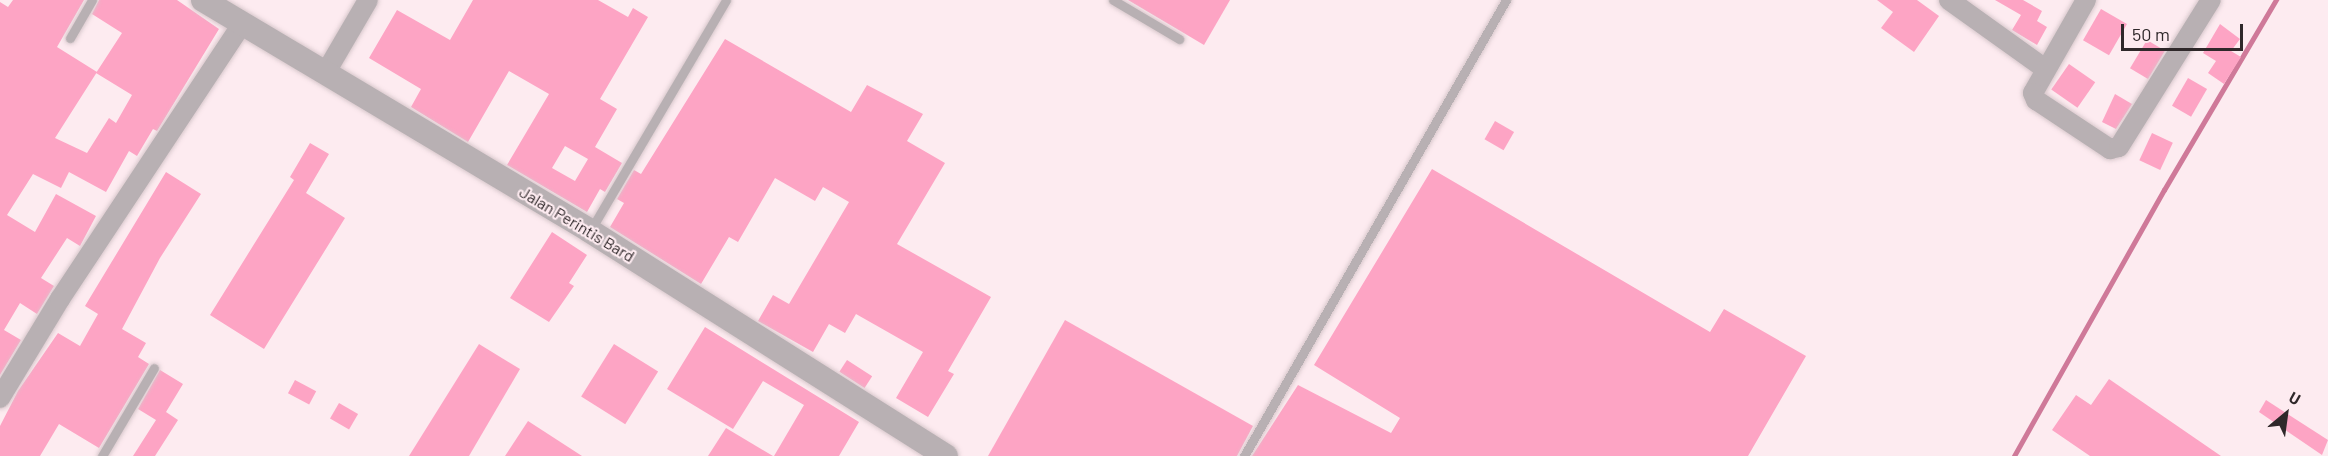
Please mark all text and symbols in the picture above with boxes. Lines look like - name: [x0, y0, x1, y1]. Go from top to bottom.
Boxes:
- scale bar: [2124, 12, 2246, 50]
- text: 50 m: [2132, 23, 2170, 45]
- street label: Jalan Perintis Bard: [516, 182, 638, 266]
- north arrow: [2256, 384, 2316, 444]
- text: U: [2286, 387, 2304, 409]

